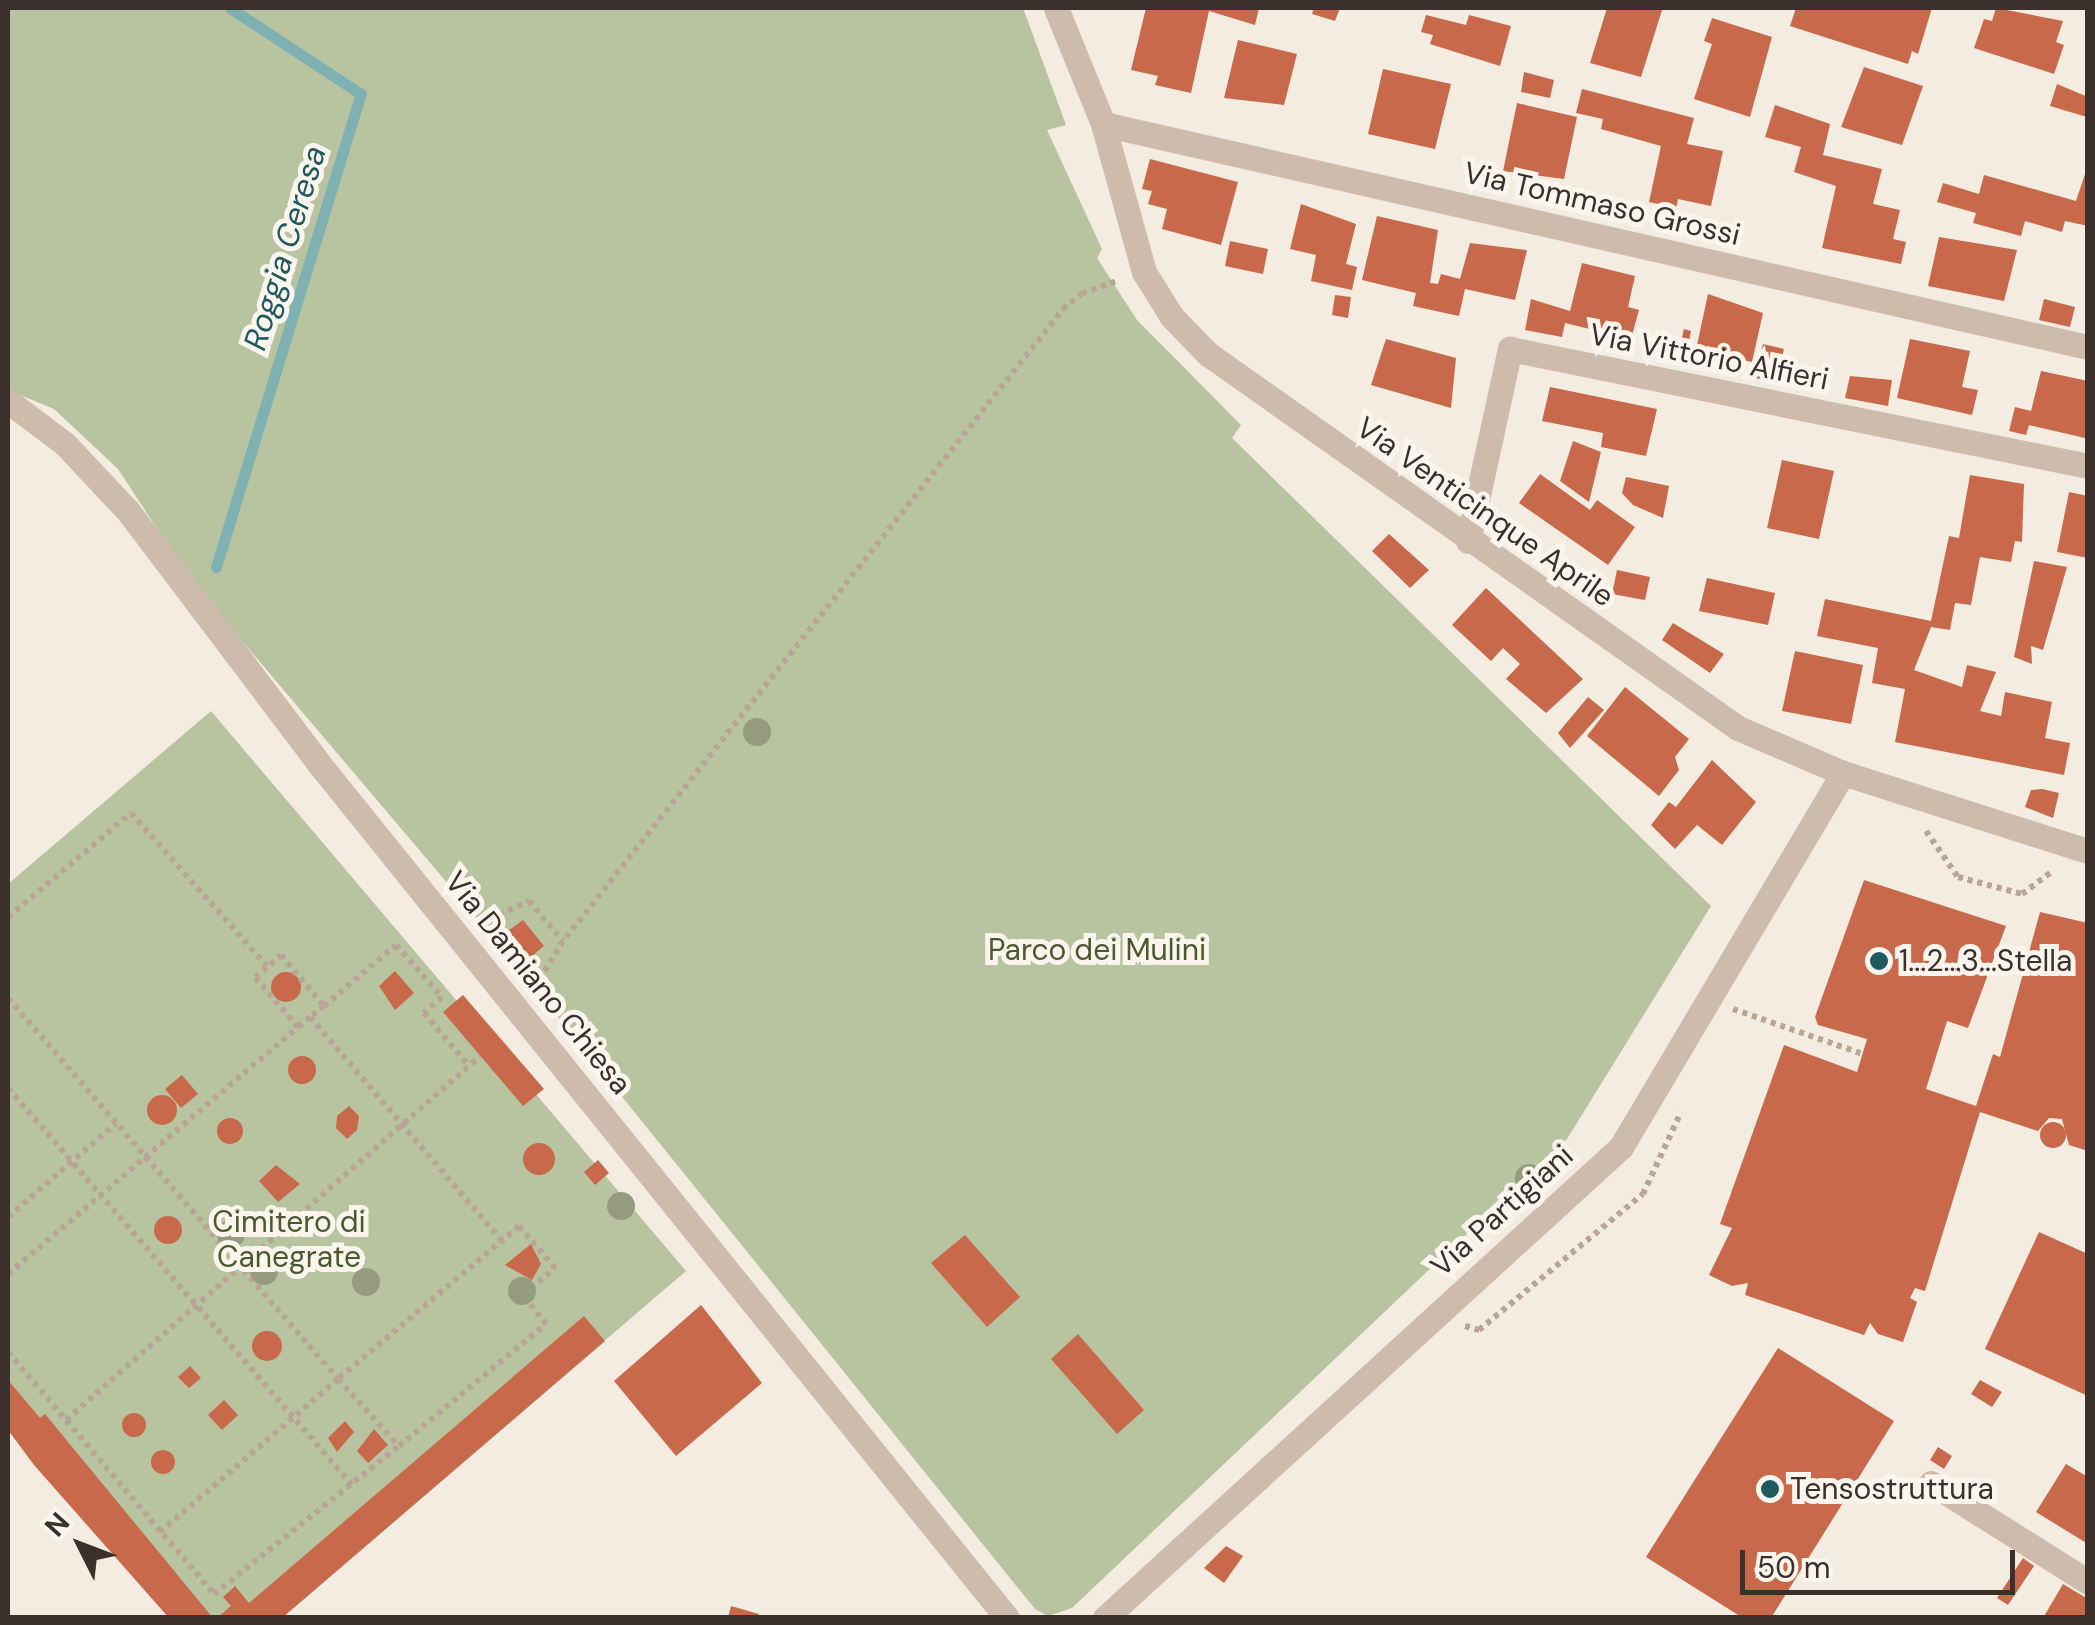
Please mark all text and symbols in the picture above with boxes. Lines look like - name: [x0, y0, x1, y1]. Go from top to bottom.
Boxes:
- water label: Roggia Ceresa: [236, 141, 334, 355]
- street label: Via Tommaso Grossi: [1460, 155, 1744, 253]
- street label: Via Vittorio Alfieri: [1586, 316, 1832, 398]
- street label: Via Venticinque Aprile: [1349, 409, 1621, 615]
- street label: Via Damiano Chiesa: [437, 864, 639, 1102]
- park label: Parco dei Mulini: [988, 932, 1206, 968]
- place label: 1...2...3...Stella: [1899, 943, 2072, 979]
- marker: 1...2...3...Stella: [1868, 950, 1890, 972]
- street label: Via Partigiani: [1423, 1138, 1581, 1284]
- park label: Cimitero di Canegrate: [212, 1204, 366, 1274]
- place label: Tensostruttura: [1790, 1471, 1994, 1507]
- marker: Tensostruttura: [1759, 1478, 1781, 1500]
- north arrow: [30, 1495, 130, 1595]
- text: N: [37, 1505, 78, 1545]
- scale bar: [1745, 1530, 2020, 1592]
- text: 50 m: [1757, 1548, 1831, 1587]

